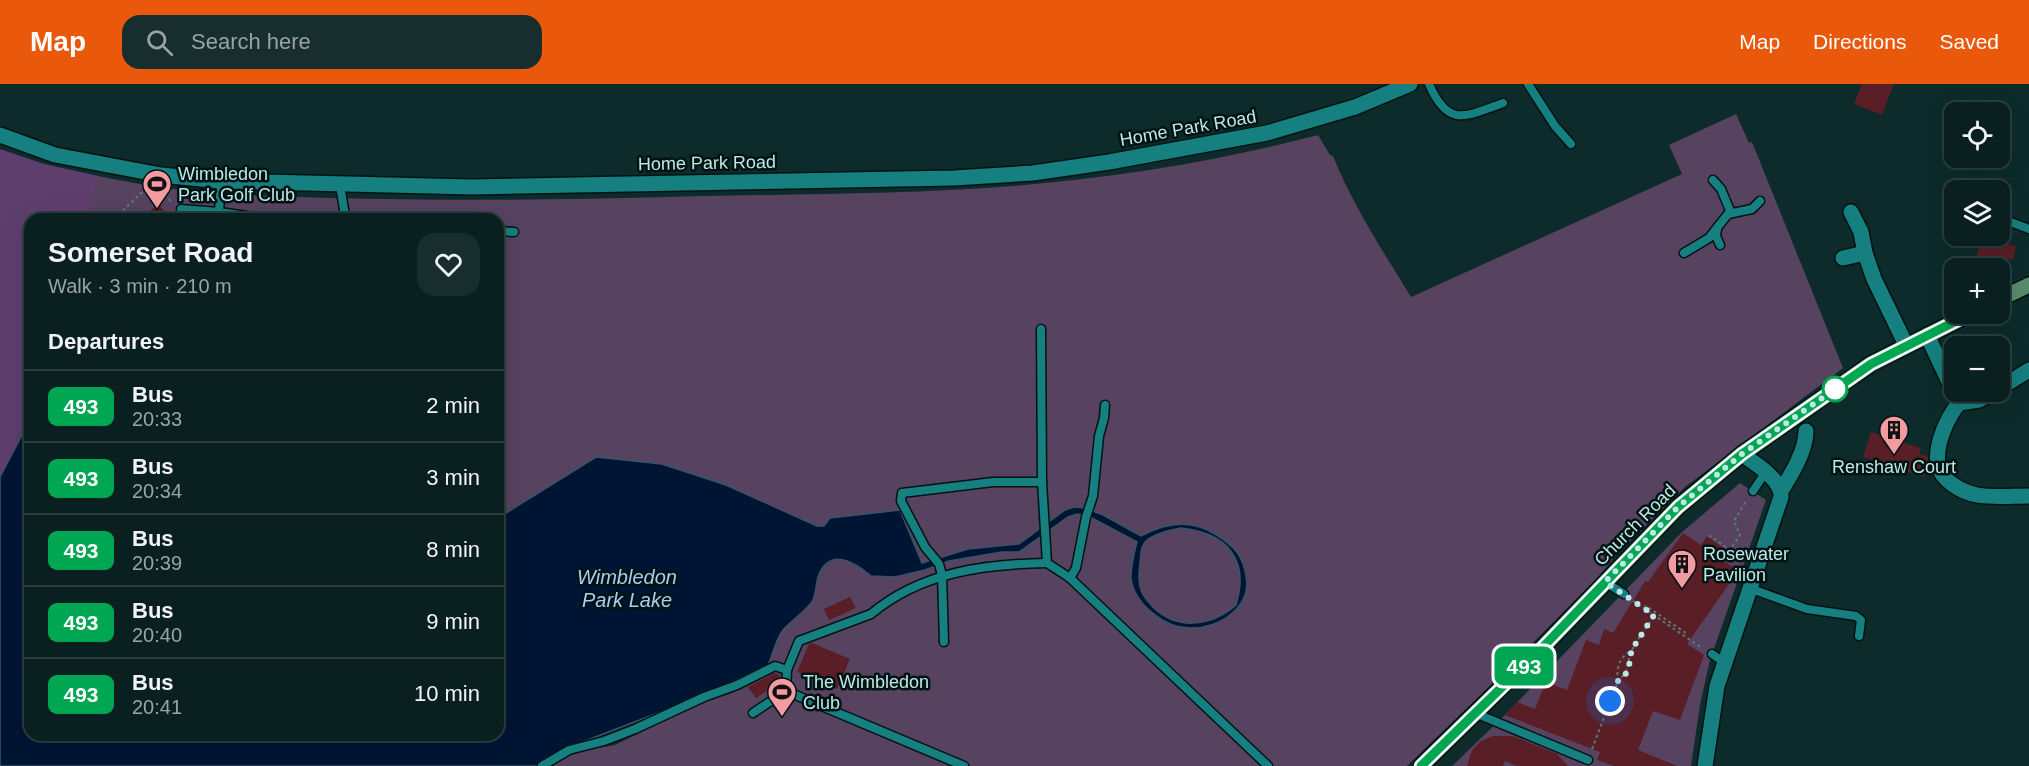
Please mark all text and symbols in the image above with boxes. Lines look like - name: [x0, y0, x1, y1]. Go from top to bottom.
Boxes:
- search box: [122, 15, 542, 69]
- text: Map: [30, 26, 86, 57]
- icon: search: [143, 26, 176, 59]
- text: Search here: [191, 29, 311, 54]
- text: Map: [1739, 30, 1780, 53]
- text: Directions: [1813, 30, 1906, 53]
- text: Saved: [1939, 30, 1999, 53]
- map controls: [1944, 102, 2010, 402]
- button: locate: [1944, 102, 2010, 168]
- street label: Home Park Road: [1118, 106, 1258, 150]
- street label: Home Park Road: [638, 152, 776, 174]
- place label: Wimbledon Park Golf Club: [178, 164, 295, 205]
- sports icon: Wimbledon Park Golf Club: [141, 168, 173, 210]
- button: layers: [1944, 180, 2010, 246]
- button: heart: [417, 233, 480, 296]
- text: Somerset Road: [48, 237, 253, 268]
- button: +: [1944, 258, 2010, 324]
- text: Walk · 3 min · 210 m: [48, 275, 232, 297]
- text: Departures: [48, 329, 164, 354]
- button: −: [1944, 336, 2010, 402]
- unlabelled marker: [1822, 376, 1848, 402]
- text: Bus: [132, 382, 174, 407]
- text: 2 min: [426, 393, 480, 418]
- text: 493: [63, 395, 99, 418]
- text: 20:33: [132, 408, 182, 430]
- building icon: Renshaw Court: [1878, 414, 1910, 456]
- text: Bus: [132, 454, 174, 479]
- place label: Renshaw Court: [1832, 457, 1956, 477]
- text: 3 min: [426, 465, 480, 490]
- text: 493: [63, 467, 99, 490]
- text: 20:34: [132, 480, 182, 502]
- street label: Church Road: [1590, 480, 1680, 570]
- text: Bus: [132, 526, 174, 551]
- text: 8 min: [426, 537, 480, 562]
- text: 493: [63, 539, 99, 562]
- place label: Rosewater Pavilion: [1703, 544, 1789, 585]
- building icon: Rosewater Pavilion: [1666, 548, 1698, 590]
- text: 20:39: [132, 552, 182, 574]
- water label: Wimbledon Park Lake: [577, 566, 677, 611]
- text: Bus: [132, 598, 174, 623]
- text: 9 min: [426, 609, 480, 634]
- text: 493: [63, 611, 99, 634]
- text: 20:40: [132, 624, 182, 646]
- line badge: 493: [1490, 646, 1558, 686]
- text: 493: [1506, 655, 1542, 678]
- text: Bus: [132, 670, 174, 695]
- place label: The Wimbledon Club: [803, 672, 929, 713]
- sports icon: The Wimbledon Club: [766, 676, 798, 718]
- text: 10 min: [414, 681, 480, 706]
- text: 493: [63, 683, 99, 706]
- your location: [1595, 686, 1625, 716]
- text: 20:41: [132, 696, 182, 718]

